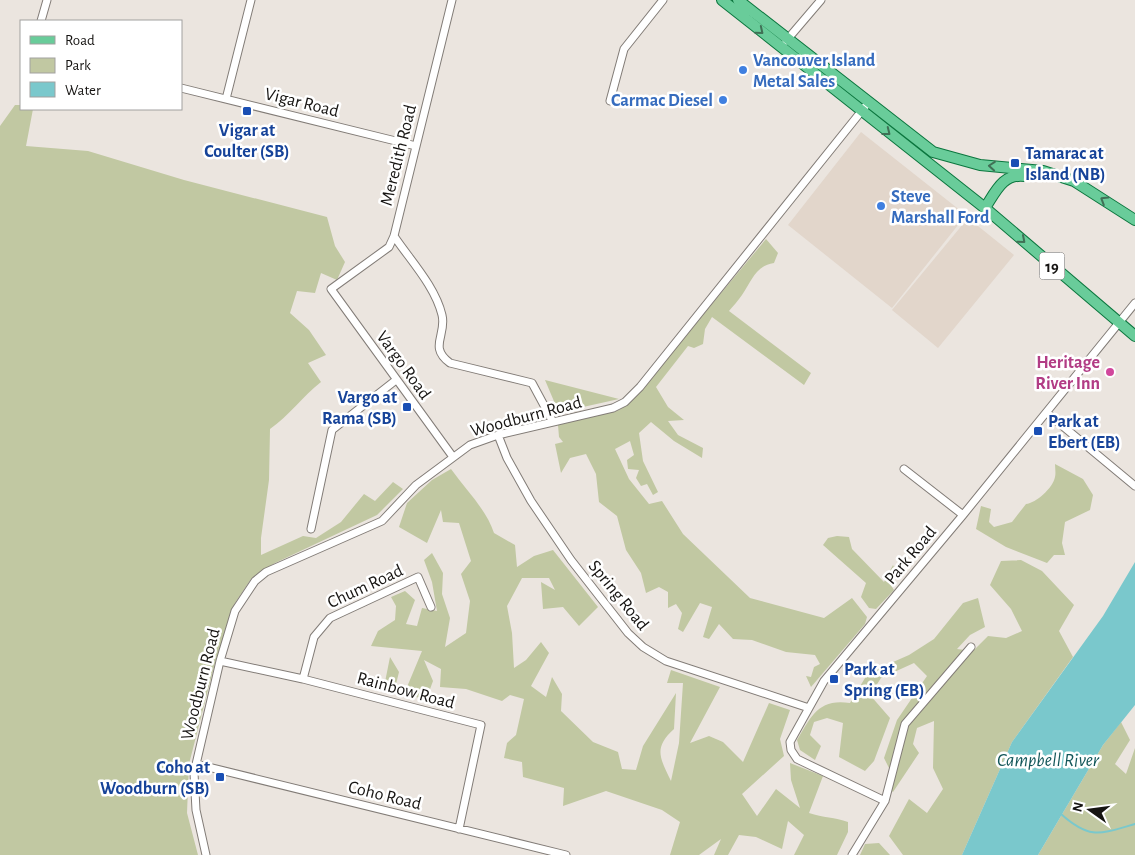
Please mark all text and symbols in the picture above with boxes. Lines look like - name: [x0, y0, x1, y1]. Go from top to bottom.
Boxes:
- legend: [20, 20, 182, 110]
- one-way arrow: [754, 25, 763, 33]
- text: Road: [65, 33, 95, 48]
- place label: Vancouver Island Metal Sales: [753, 52, 876, 91]
- text: Park: [65, 58, 91, 73]
- marker: Vancouver Island Metal Sales: [737, 64, 749, 76]
- text: Water: [65, 83, 101, 98]
- street label: Vigar Road: [263, 85, 341, 121]
- place label: Carmac Diesel: [611, 92, 713, 110]
- marker: Carmac Diesel: [717, 94, 729, 106]
- street label: Meredith Road: [378, 103, 420, 208]
- marker: Vigar at Coulter (SB): [241, 105, 253, 117]
- place label: Vigar at Coulter (SB): [204, 122, 290, 161]
- one-way arrow: [881, 126, 890, 134]
- place label: Tamarac at Island (NB): [1025, 145, 1106, 184]
- marker: Tamarac at Island (NB): [1009, 157, 1021, 169]
- one-way arrow: [987, 161, 995, 172]
- place label: Steve Marshall Ford: [891, 188, 990, 227]
- one-way arrow: [1101, 197, 1110, 207]
- marker: Steve Marshall Ford: [875, 200, 887, 212]
- one-way arrow: [1016, 234, 1025, 242]
- road number: 19: [1040, 252, 1064, 280]
- street label: Vargo Road: [373, 328, 434, 403]
- place label: Heritage River Inn: [1035, 354, 1100, 393]
- marker: Heritage River Inn: [1104, 366, 1116, 378]
- place label: Vargo at Rama (SB): [322, 389, 397, 428]
- street label: Woodburn Road: [469, 393, 584, 440]
- marker: Vargo at Rama (SB): [401, 401, 413, 413]
- place label: Park at Ebert (EB): [1048, 413, 1121, 452]
- marker: Park at Ebert (EB): [1032, 425, 1044, 437]
- street label: Park Road: [881, 523, 940, 588]
- street label: Spring Road: [585, 557, 652, 634]
- street label: Chum Road: [325, 562, 406, 612]
- street label: Woodburn Road: [178, 627, 224, 742]
- place label: Park at Spring (EB): [844, 661, 925, 700]
- street label: Rainbow Road: [355, 669, 457, 713]
- marker: Park at Spring (EB): [828, 673, 840, 685]
- water label: Campbell River: [997, 751, 1100, 770]
- place label: Coho at Woodburn (SB): [100, 759, 210, 798]
- marker: Coho at Woodburn (SB): [214, 771, 226, 783]
- street label: Coho Road: [346, 778, 423, 814]
- north arrow: [1065, 785, 1115, 835]
- text: N: [1070, 801, 1086, 814]

